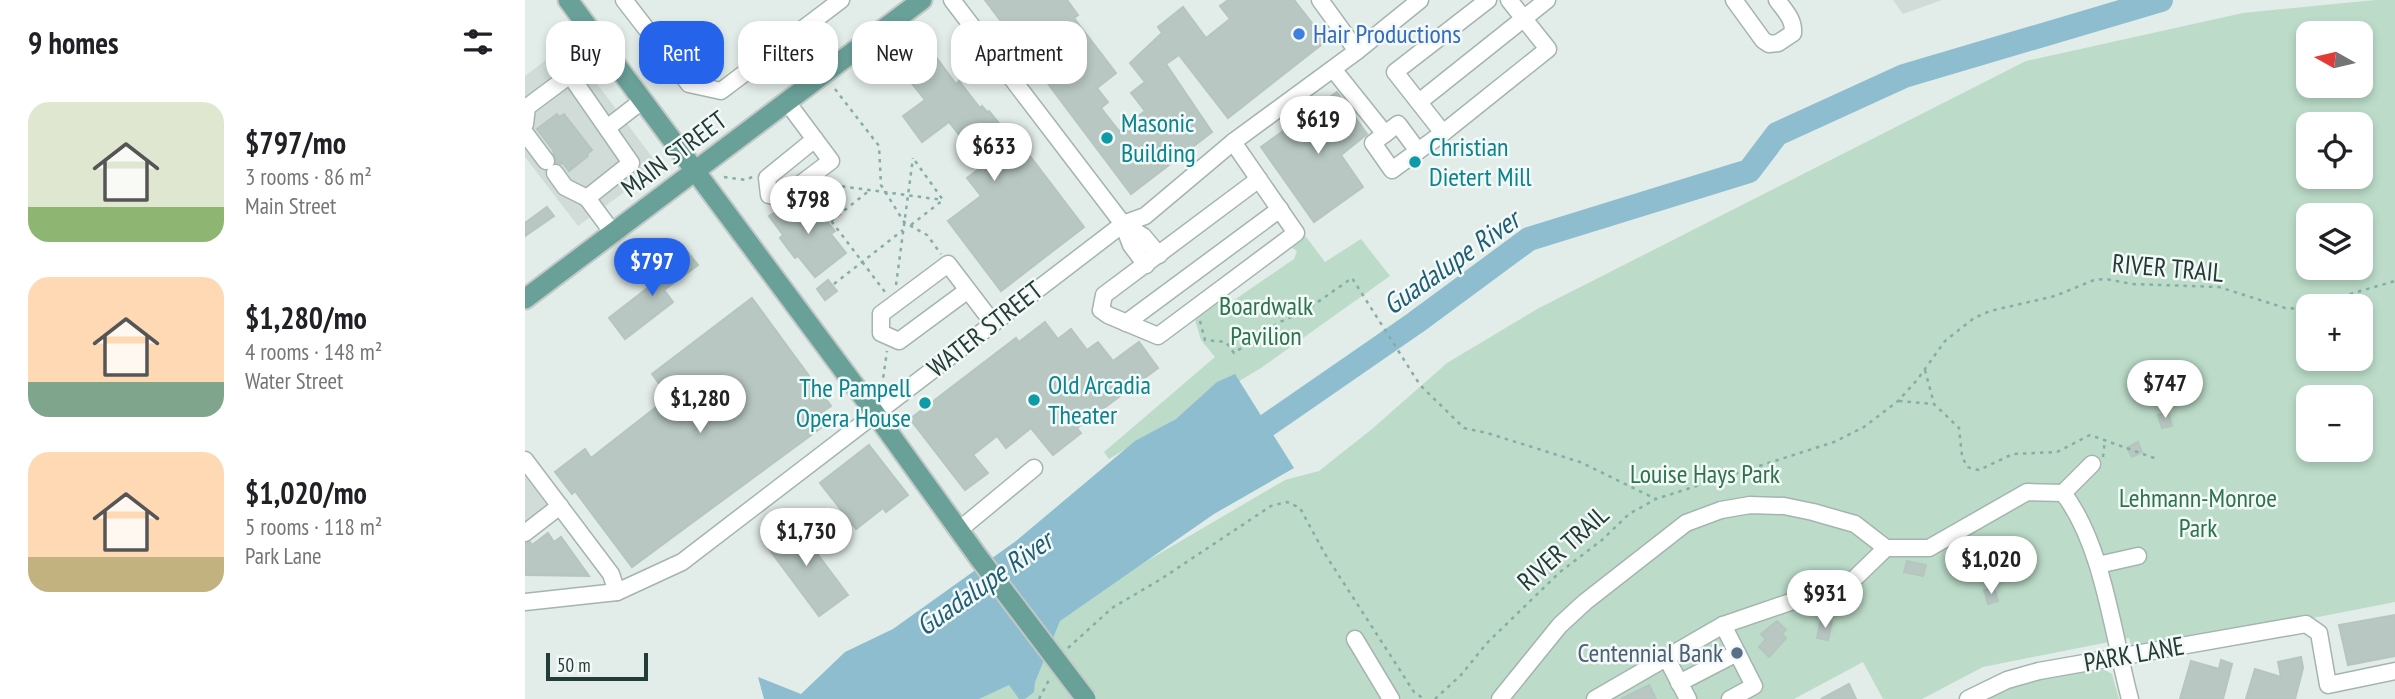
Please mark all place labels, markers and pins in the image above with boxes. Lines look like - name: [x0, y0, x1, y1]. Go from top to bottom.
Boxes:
- place label: Hair Productions: [1313, 17, 1461, 50]
- marker: Hair Productions: [1291, 26, 1307, 42]
- pin: $619: [1277, 96, 1359, 156]
- place label: Masonic Building: [1121, 106, 1196, 169]
- pin: $633: [953, 124, 1035, 183]
- marker: Masonic Building: [1099, 130, 1115, 146]
- place label: Christian Dietert Mill: [1429, 130, 1531, 193]
- marker: Christian Dietert Mill: [1407, 154, 1423, 170]
- pin: $798: [767, 176, 849, 236]
- pin: $797: [611, 238, 693, 298]
- pin: $747: [2124, 360, 2206, 420]
- place label: Old Arcadia Theater: [1048, 368, 1151, 431]
- place label: The Pampell Opera House: [796, 371, 911, 434]
- pin: $1,280: [643, 376, 757, 435]
- marker: Old Arcadia Theater: [1026, 392, 1042, 408]
- marker: The Pampell Opera House: [917, 395, 933, 411]
- pin: $1,730: [749, 508, 863, 568]
- pin: $1,020: [1934, 536, 2048, 596]
- pin: $931: [1784, 570, 1866, 630]
- place label: Centennial Bank: [1577, 636, 1723, 669]
- marker: Centennial Bank: [1729, 645, 1745, 661]

